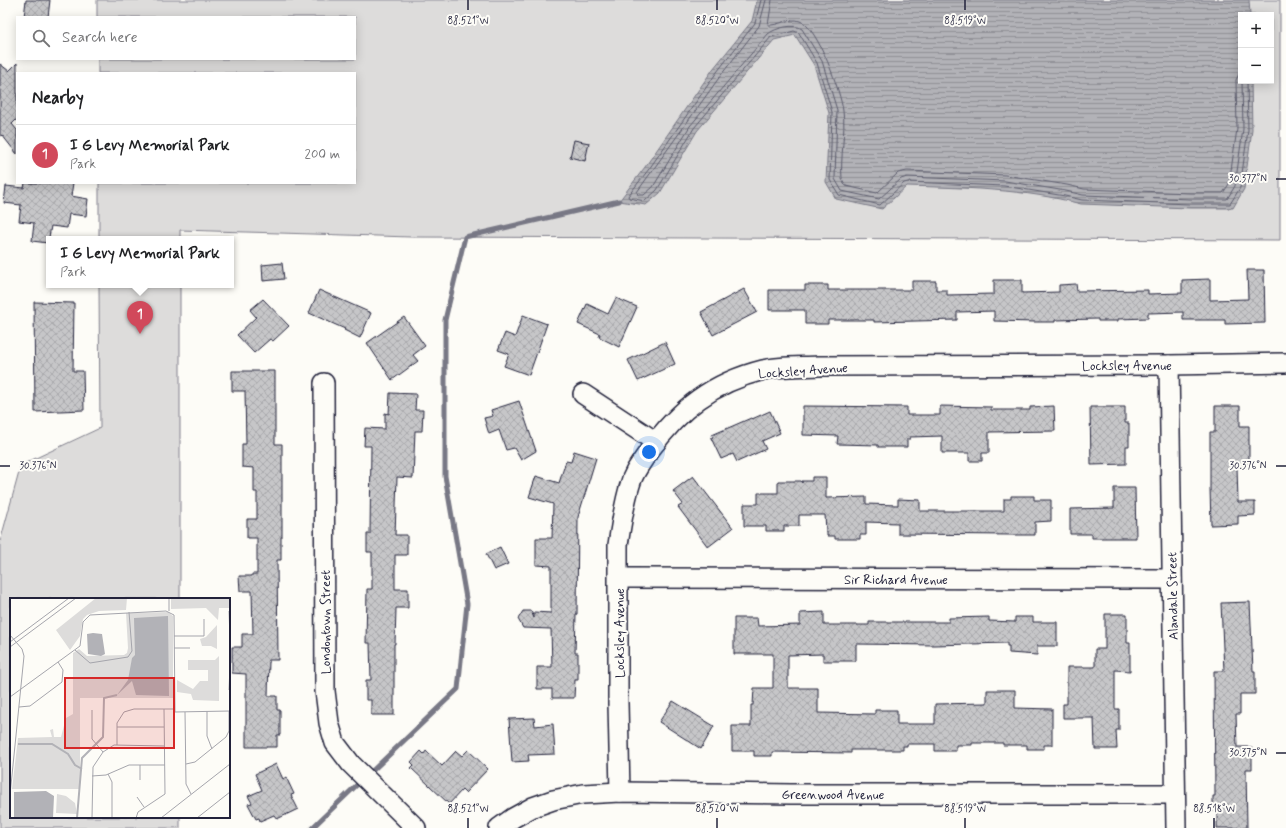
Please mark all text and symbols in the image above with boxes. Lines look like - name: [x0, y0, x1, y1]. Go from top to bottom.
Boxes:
- map controls: [1238, 12, 1274, 84]
- button: +: [1238, 12, 1274, 48]
- text: 88.521°W: [447, 14, 489, 28]
- text: 88.520°W: [695, 14, 739, 28]
- text: 88.519°W: [944, 14, 986, 28]
- search box: [16, 16, 356, 60]
- icon: search: [30, 27, 52, 49]
- text: Search here: [62, 28, 138, 48]
- button: −: [1238, 48, 1274, 84]
- text: Nearby: [32, 87, 84, 109]
- text: I G Levy Memorial Park: [70, 136, 229, 156]
- text: 1: [42, 146, 48, 163]
- text: 200 m: [305, 146, 340, 163]
- text: Park: [70, 156, 96, 173]
- text: 30.377°N: [1229, 172, 1267, 186]
- popup: [46, 236, 234, 288]
- text: I G Levy Memorial Park: [60, 244, 220, 264]
- text: Park: [60, 264, 86, 281]
- pin: 1: [127, 301, 153, 334]
- street label: Locksley Avenue: [1082, 358, 1172, 375]
- street label: Locksley Avenue: [758, 360, 849, 383]
- your location: [639, 442, 659, 462]
- text: 30.376°N: [20, 459, 57, 473]
- text: 30.376°N: [1230, 459, 1267, 473]
- street label: Alandale Street: [1164, 552, 1183, 640]
- street label: Londontown Street: [318, 570, 335, 674]
- street label: Sir Richard Avenue: [844, 572, 948, 589]
- street label: Locksley Avenue: [612, 588, 629, 678]
- inset map: [10, 598, 230, 818]
- text: 30.375°N: [1229, 746, 1267, 760]
- street label: Greenwood Avenue: [782, 787, 885, 804]
- text: 88.521°W: [447, 802, 489, 816]
- text: 88.520°W: [695, 802, 739, 816]
- text: 88.519°W: [944, 802, 986, 816]
- text: 88.518°W: [1193, 802, 1235, 816]

